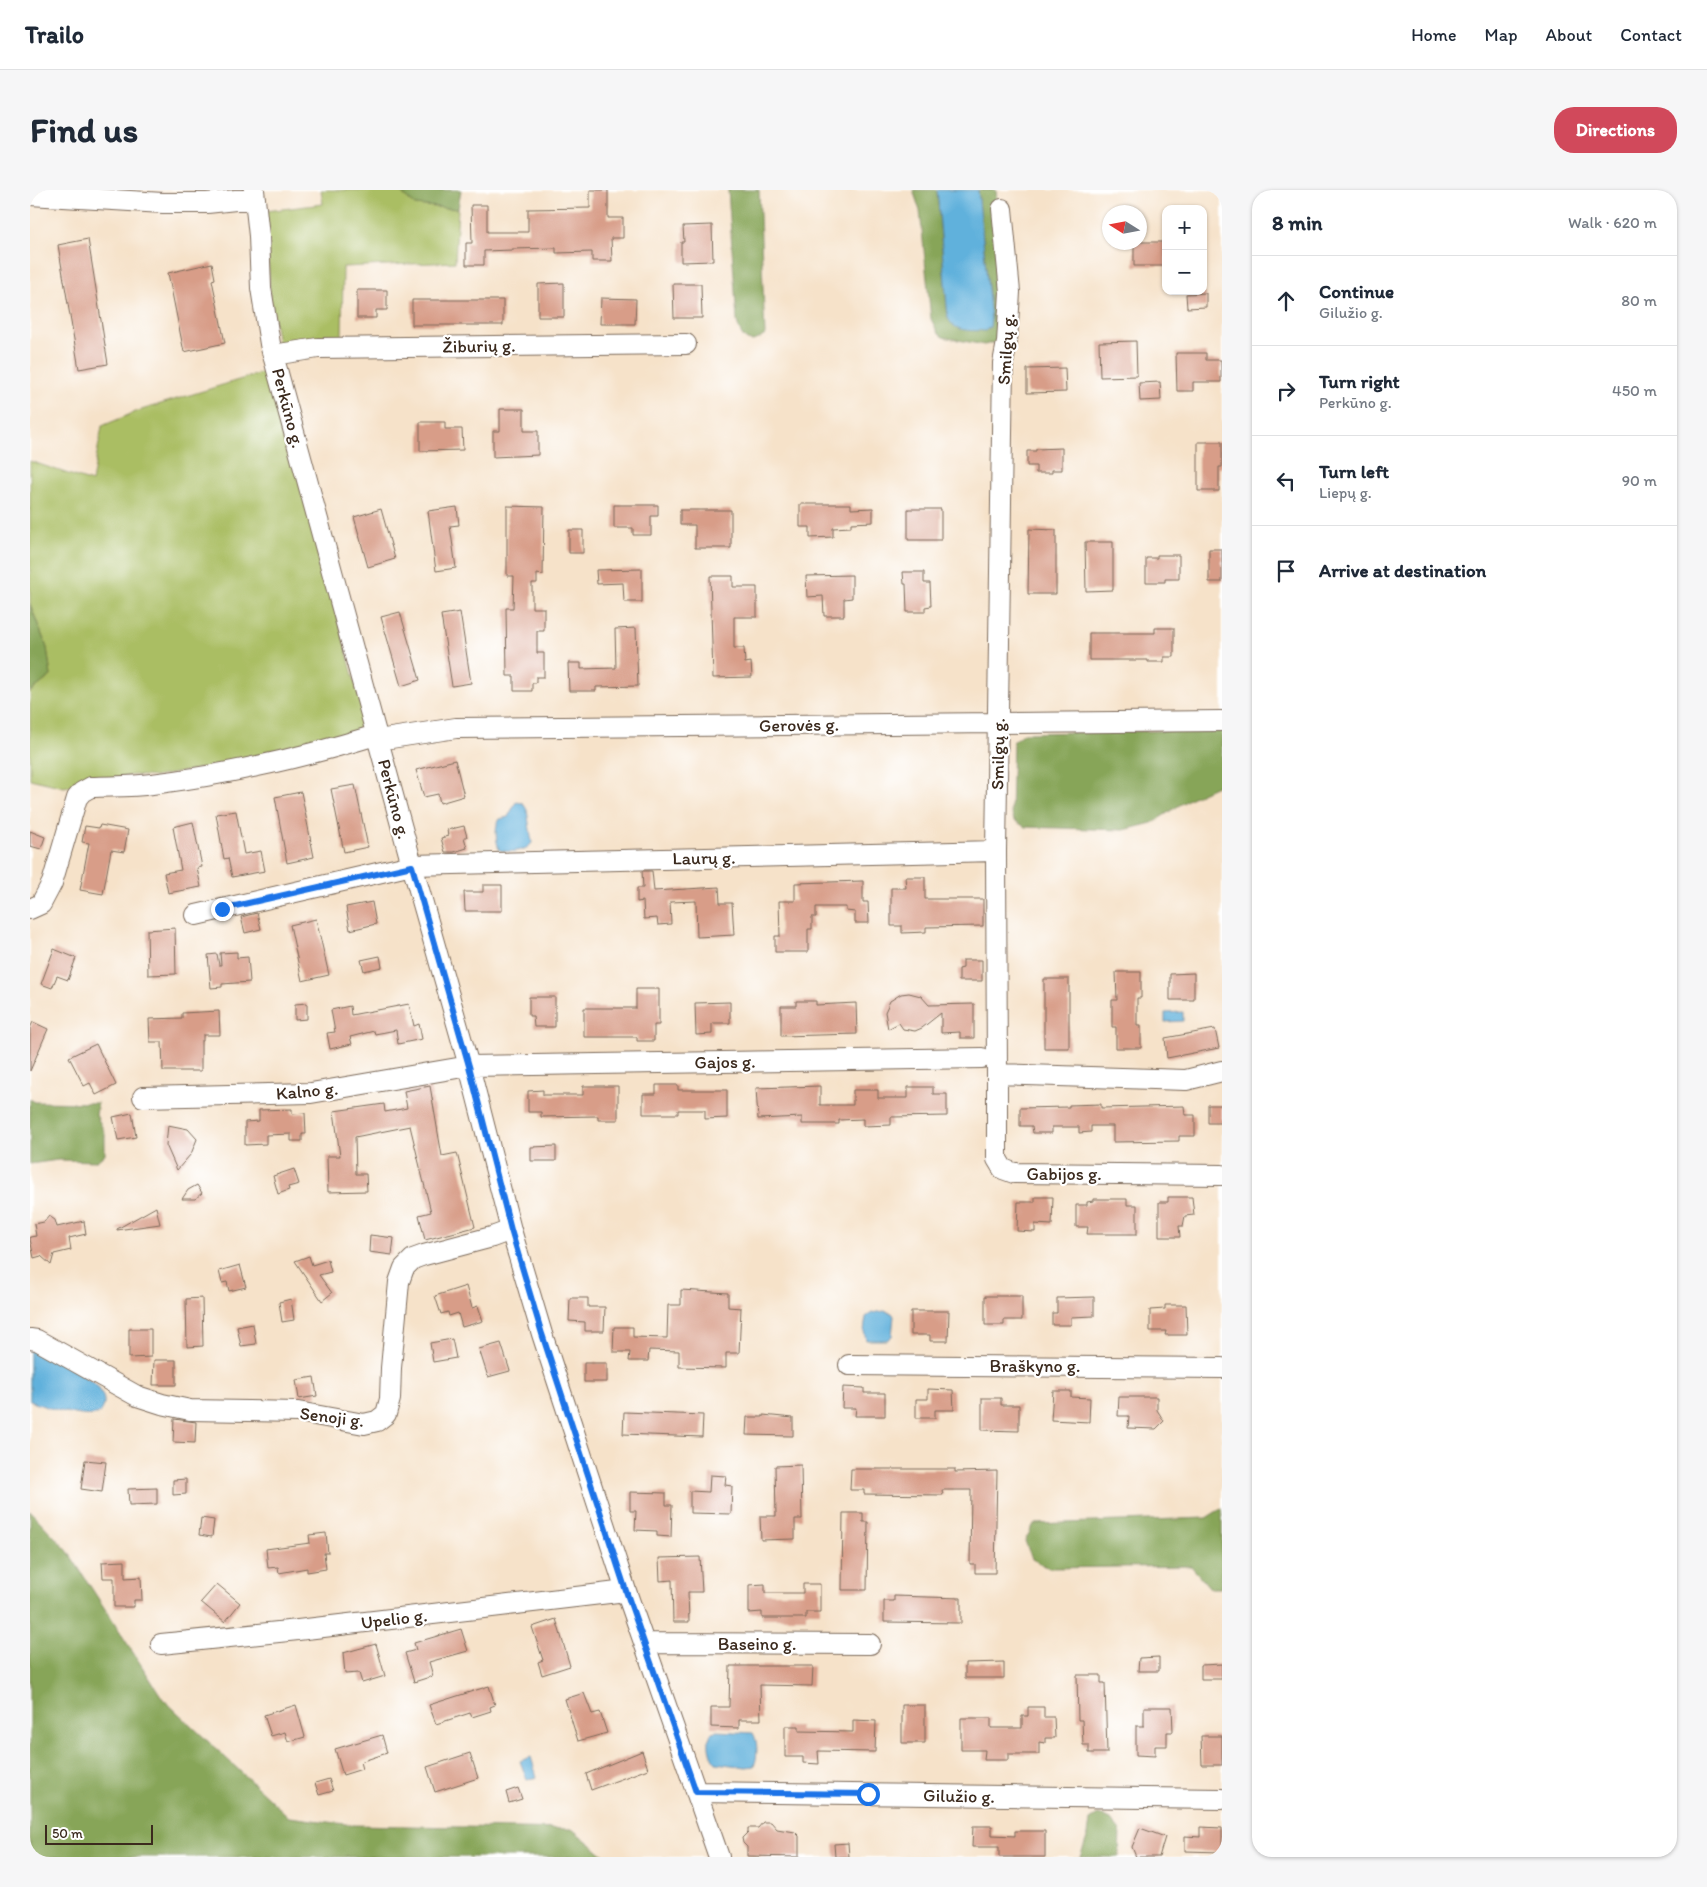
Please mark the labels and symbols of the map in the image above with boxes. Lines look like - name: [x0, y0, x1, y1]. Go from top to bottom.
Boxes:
- north arrow: [1102, 205, 1147, 250]
- street label: Smilgų g.: [993, 312, 1019, 386]
- street label: Žiburių g.: [442, 334, 516, 358]
- street label: Perkūno g.: [267, 366, 309, 450]
- street label: Gerovės g.: [759, 713, 839, 737]
- street label: Smilgų g.: [986, 718, 1010, 790]
- street label: Perkūno g.: [373, 757, 415, 841]
- street label: Laurų g.: [672, 846, 736, 870]
- route end: [211, 898, 234, 921]
- street label: Gajos g.: [694, 1050, 756, 1074]
- street label: Kalno g.: [275, 1077, 339, 1105]
- street label: Gabijos g.: [1026, 1163, 1102, 1185]
- street label: Braškyno g.: [990, 1355, 1080, 1377]
- street label: Senoji g.: [299, 1402, 365, 1432]
- street label: Upelio g.: [360, 1604, 428, 1634]
- street label: Baseino g.: [718, 1633, 796, 1655]
- route start: [857, 1783, 880, 1806]
- street label: Gilužio g.: [923, 1784, 995, 1808]
- scale bar: [45, 1822, 152, 1845]

